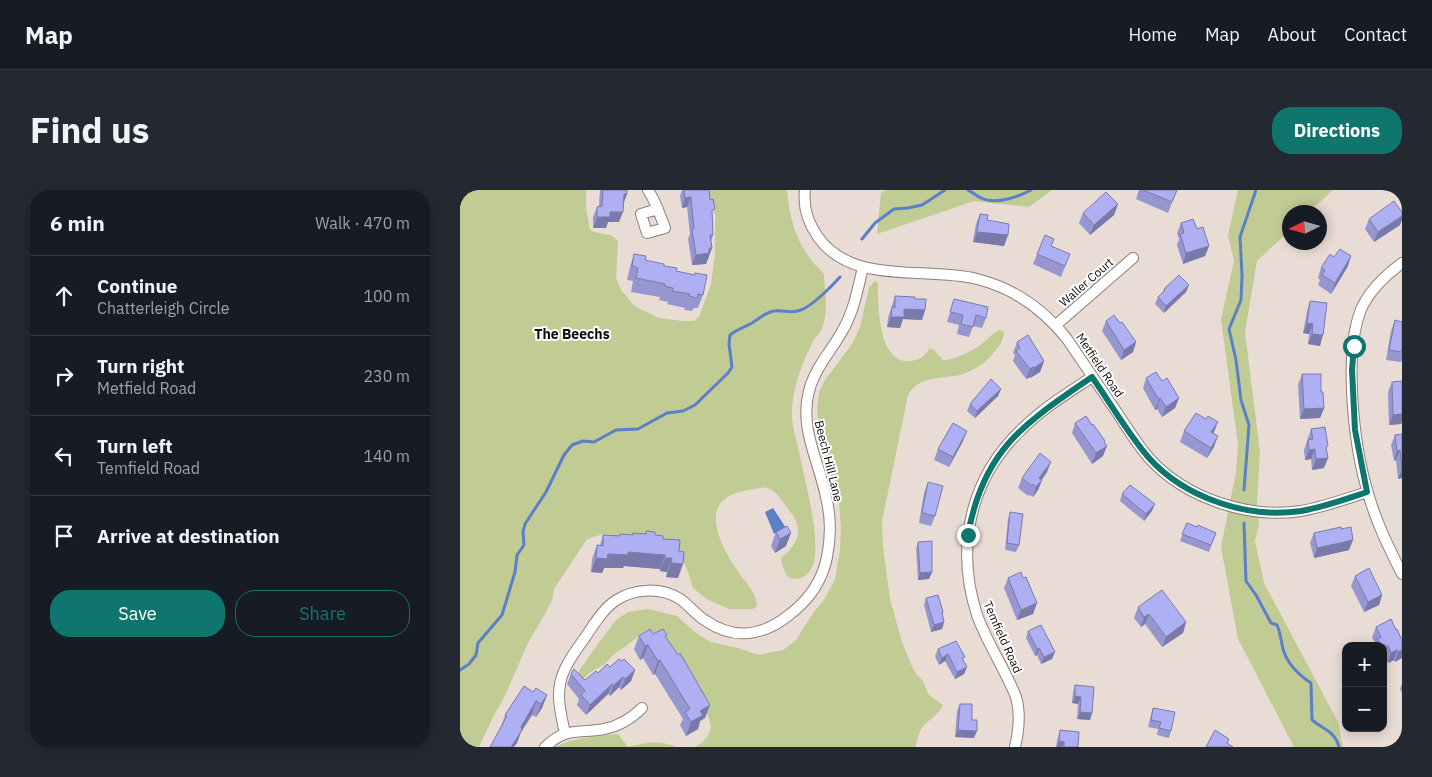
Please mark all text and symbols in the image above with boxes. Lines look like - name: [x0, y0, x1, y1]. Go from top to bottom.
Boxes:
- text: Map: [25, 19, 73, 51]
- text: Home: [1129, 23, 1177, 46]
- text: Map: [1205, 23, 1240, 46]
- text: About: [1268, 23, 1316, 46]
- text: Contact: [1344, 23, 1407, 46]
- text: Find us: [30, 107, 149, 153]
- button: Directions: [1272, 107, 1402, 154]
- north arrow: [1282, 205, 1327, 250]
- text: 6 min: [50, 209, 105, 237]
- text: Walk · 470 m: [315, 213, 410, 233]
- street label: Waller Court: [1056, 254, 1116, 310]
- text: Continue: [97, 274, 177, 298]
- icon: ahead: [50, 282, 78, 310]
- text: 100 m: [363, 286, 410, 306]
- text: Chatterleigh Circle: [97, 298, 230, 318]
- district label: The Beechs: [534, 325, 610, 343]
- street label: Metfield Road: [1073, 330, 1127, 400]
- route start: [1343, 335, 1366, 358]
- text: Turn right: [97, 354, 184, 378]
- icon: right: [50, 362, 78, 390]
- text: 230 m: [363, 366, 410, 386]
- text: Metfield Road: [97, 378, 196, 398]
- street label: Beech Hill Lane: [812, 419, 846, 504]
- text: Turn left: [97, 434, 173, 458]
- icon: left: [50, 442, 78, 470]
- text: 140 m: [363, 446, 410, 466]
- text: Temfield Road: [97, 458, 200, 478]
- icon: arrive: [50, 522, 78, 550]
- text: Arrive at destination: [97, 524, 280, 548]
- route end: [957, 524, 980, 547]
- button: Save: [50, 590, 225, 637]
- button: Share: [235, 590, 410, 637]
- street label: Temfield Road: [980, 599, 1026, 675]
- map controls: [1342, 642, 1387, 732]
- button: +: [1342, 642, 1387, 687]
- button: −: [1342, 687, 1387, 732]

